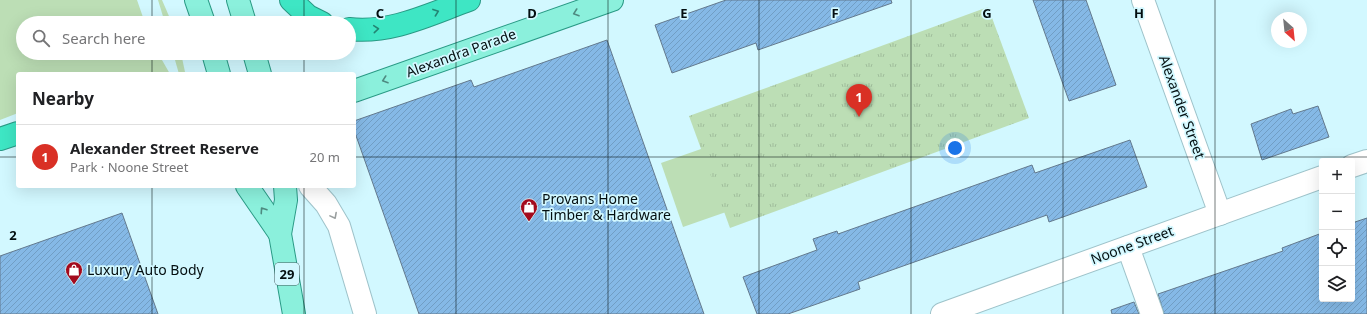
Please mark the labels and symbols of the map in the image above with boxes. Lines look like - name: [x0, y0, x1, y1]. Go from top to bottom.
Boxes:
- text: C: [376, 4, 384, 22]
- text: D: [527, 4, 537, 22]
- text: E: [680, 4, 688, 22]
- text: F: [831, 4, 839, 22]
- text: G: [982, 4, 992, 22]
- text: H: [1134, 4, 1144, 22]
- one-way arrow: [432, 8, 439, 17]
- one-way arrow: [572, 8, 579, 17]
- north arrow: [1271, 12, 1307, 48]
- street label: Alexandra Parade: [403, 24, 519, 81]
- one-way arrow: [373, 25, 379, 34]
- street label: Alexander Street: [1155, 52, 1210, 161]
- one-way arrow: [382, 75, 389, 84]
- pin: 1: [846, 84, 872, 117]
- your location: [945, 138, 965, 158]
- place label: Provans Home Timber & Hardware: [542, 189, 671, 224]
- shop icon: Provans Home Timber & Hardware: [519, 197, 539, 222]
- one-way arrow: [260, 207, 268, 214]
- one-way arrow: [329, 212, 337, 219]
- street label: Noone Street: [1088, 221, 1176, 268]
- text: 2: [9, 226, 17, 244]
- shop icon: Luxury Auto Body: [64, 260, 84, 285]
- place label: Luxury Auto Body: [87, 260, 205, 279]
- road number: 29: [275, 263, 299, 285]

